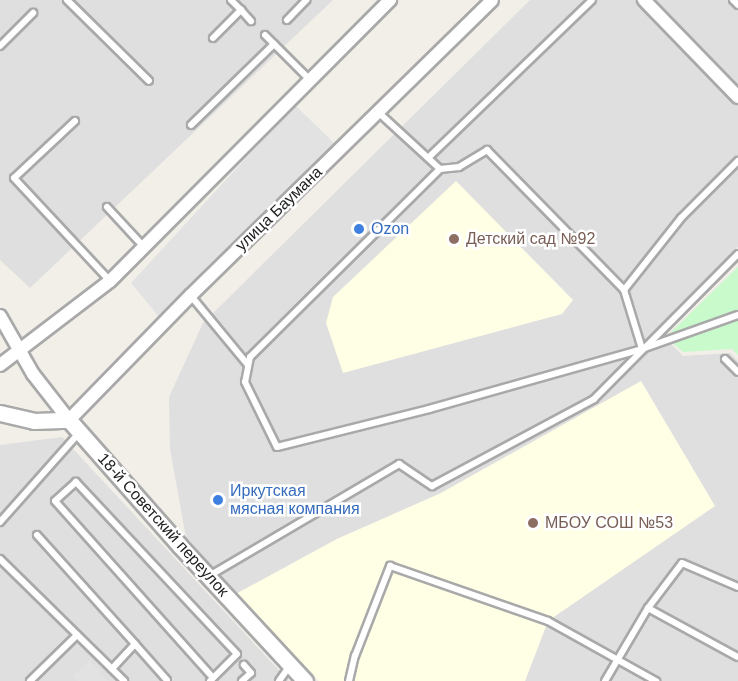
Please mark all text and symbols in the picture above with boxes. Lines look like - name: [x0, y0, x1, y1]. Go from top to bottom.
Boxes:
- street label: улица Баумана: [232, 163, 326, 255]
- place label: Ozon: [371, 219, 409, 239]
- marker: Ozon: [352, 222, 366, 236]
- place label: Детский сад №92: [466, 229, 595, 249]
- marker: Детский сад №92: [447, 232, 461, 246]
- street label: 18-й Советский переулок: [94, 449, 232, 601]
- place label: Иркутская мясная компания: [230, 481, 360, 519]
- marker: Иркутская мясная компания: [211, 493, 225, 507]
- place label: МБОУ СОШ №53: [545, 513, 673, 533]
- marker: МБОУ СОШ №53: [526, 516, 540, 530]

